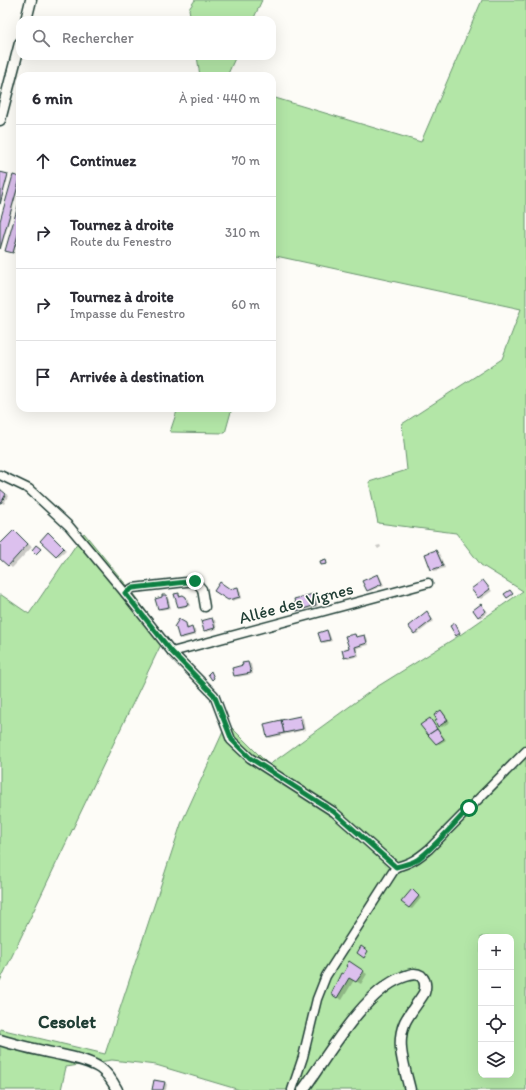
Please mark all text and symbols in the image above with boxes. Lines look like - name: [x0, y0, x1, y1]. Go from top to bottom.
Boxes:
- search box: [16, 16, 276, 60]
- icon: search: [30, 27, 52, 49]
- text: Rechercher: [62, 29, 134, 47]
- text: 6 min: [32, 88, 73, 108]
- text: À pied · 440 m: [179, 91, 260, 106]
- icon: ahead: [32, 150, 54, 172]
- text: Continuez: [70, 152, 136, 170]
- text: 70 m: [232, 153, 260, 168]
- text: Tournez à droite: [70, 216, 174, 234]
- icon: right: [32, 222, 54, 244]
- text: 310 m: [225, 225, 260, 240]
- text: Route du Fenestro: [70, 234, 172, 249]
- text: Tournez à droite: [70, 288, 174, 306]
- icon: right: [32, 294, 54, 316]
- text: 60 m: [231, 297, 260, 312]
- text: Impasse du Fenestro: [70, 306, 185, 321]
- icon: arrive: [32, 366, 54, 388]
- text: Arrivée à destination: [70, 368, 204, 386]
- route end: [186, 572, 204, 590]
- street label: Allée des Vignes: [237, 578, 355, 628]
- route start: [460, 799, 478, 817]
- map controls: [478, 934, 514, 1078]
- button: +: [478, 934, 514, 970]
- button: −: [478, 970, 514, 1006]
- button: locate: [478, 1006, 514, 1042]
- district label: Cesolet: [38, 1011, 96, 1033]
- button: layers: [478, 1042, 514, 1078]

